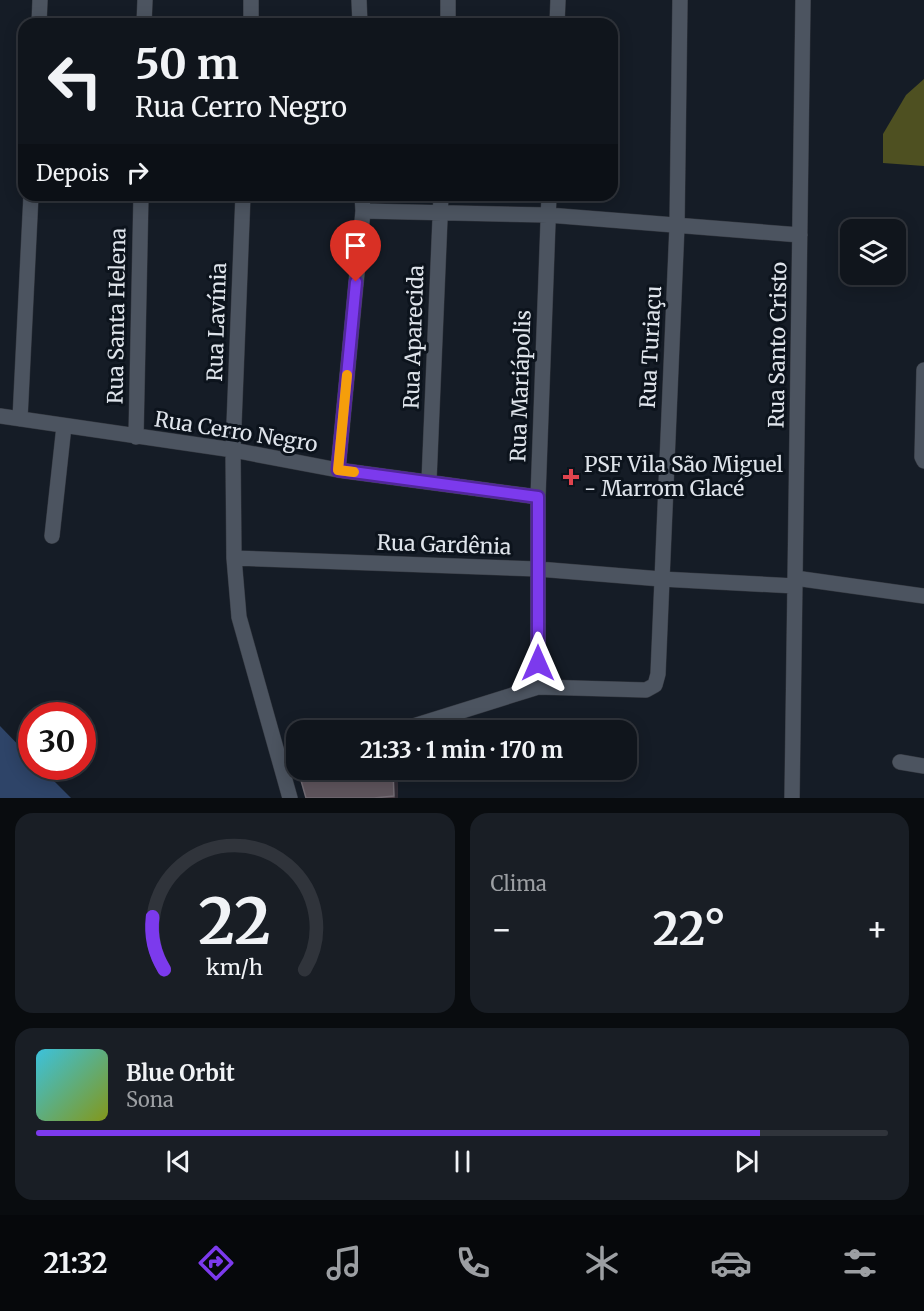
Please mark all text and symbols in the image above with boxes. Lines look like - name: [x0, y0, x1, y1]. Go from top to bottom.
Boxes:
- text: 50 m: [135, 38, 239, 90]
- icon: left: [36, 42, 114, 120]
- text: Rua Cerro Negro: [135, 90, 347, 124]
- icon: right: [121, 156, 154, 189]
- text: Depois: [36, 159, 109, 187]
- map controls: [840, 219, 906, 285]
- button: layers: [840, 219, 906, 285]
- pin: [330, 220, 381, 282]
- street label: Rua Santa Helena: [101, 228, 132, 404]
- icon: arrive: [339, 229, 372, 262]
- street label: Rua Lavínia: [201, 262, 232, 382]
- street label: Rua Santo Cristo: [763, 262, 792, 428]
- street label: Rua Aparecida: [397, 264, 430, 410]
- street label: Rua Turiaçu: [634, 285, 667, 409]
- street label: Rua Mariápolis: [504, 309, 537, 463]
- street label: Rua Cerro Negro: [153, 405, 320, 458]
- place label: PSF Vila São Miguel - Marrom Glacé: [584, 451, 783, 502]
- marker: PSF Vila São Miguel - Marrom Glacé: [562, 468, 580, 486]
- street label: Rua Gardênia: [376, 529, 512, 560]
- position arrow: [506, 631, 570, 695]
- speed limit sign: 30: [18, 702, 96, 780]
- text: 21:33 · 1 min · 170 m: [360, 736, 563, 764]
- text: Clima: [491, 871, 547, 896]
- text: 22: [198, 883, 271, 961]
- text: 22°: [653, 901, 726, 957]
- text: −: [491, 909, 513, 950]
- text: +: [866, 909, 888, 950]
- text: km/h: [206, 954, 263, 981]
- text: Blue Orbit: [126, 1059, 235, 1087]
- text: Sona: [126, 1087, 174, 1112]
- icon: previous: [162, 1145, 195, 1178]
- icon: pause: [446, 1145, 479, 1178]
- icon: next: [730, 1145, 763, 1178]
- icon: directions: [195, 1242, 237, 1284]
- icon: music: [323, 1242, 365, 1284]
- icon: phone: [452, 1242, 494, 1284]
- icon: climate: [581, 1242, 623, 1284]
- icon: car: [710, 1242, 752, 1284]
- icon: filters: [839, 1242, 881, 1284]
- text: 21:32: [43, 1246, 108, 1280]

